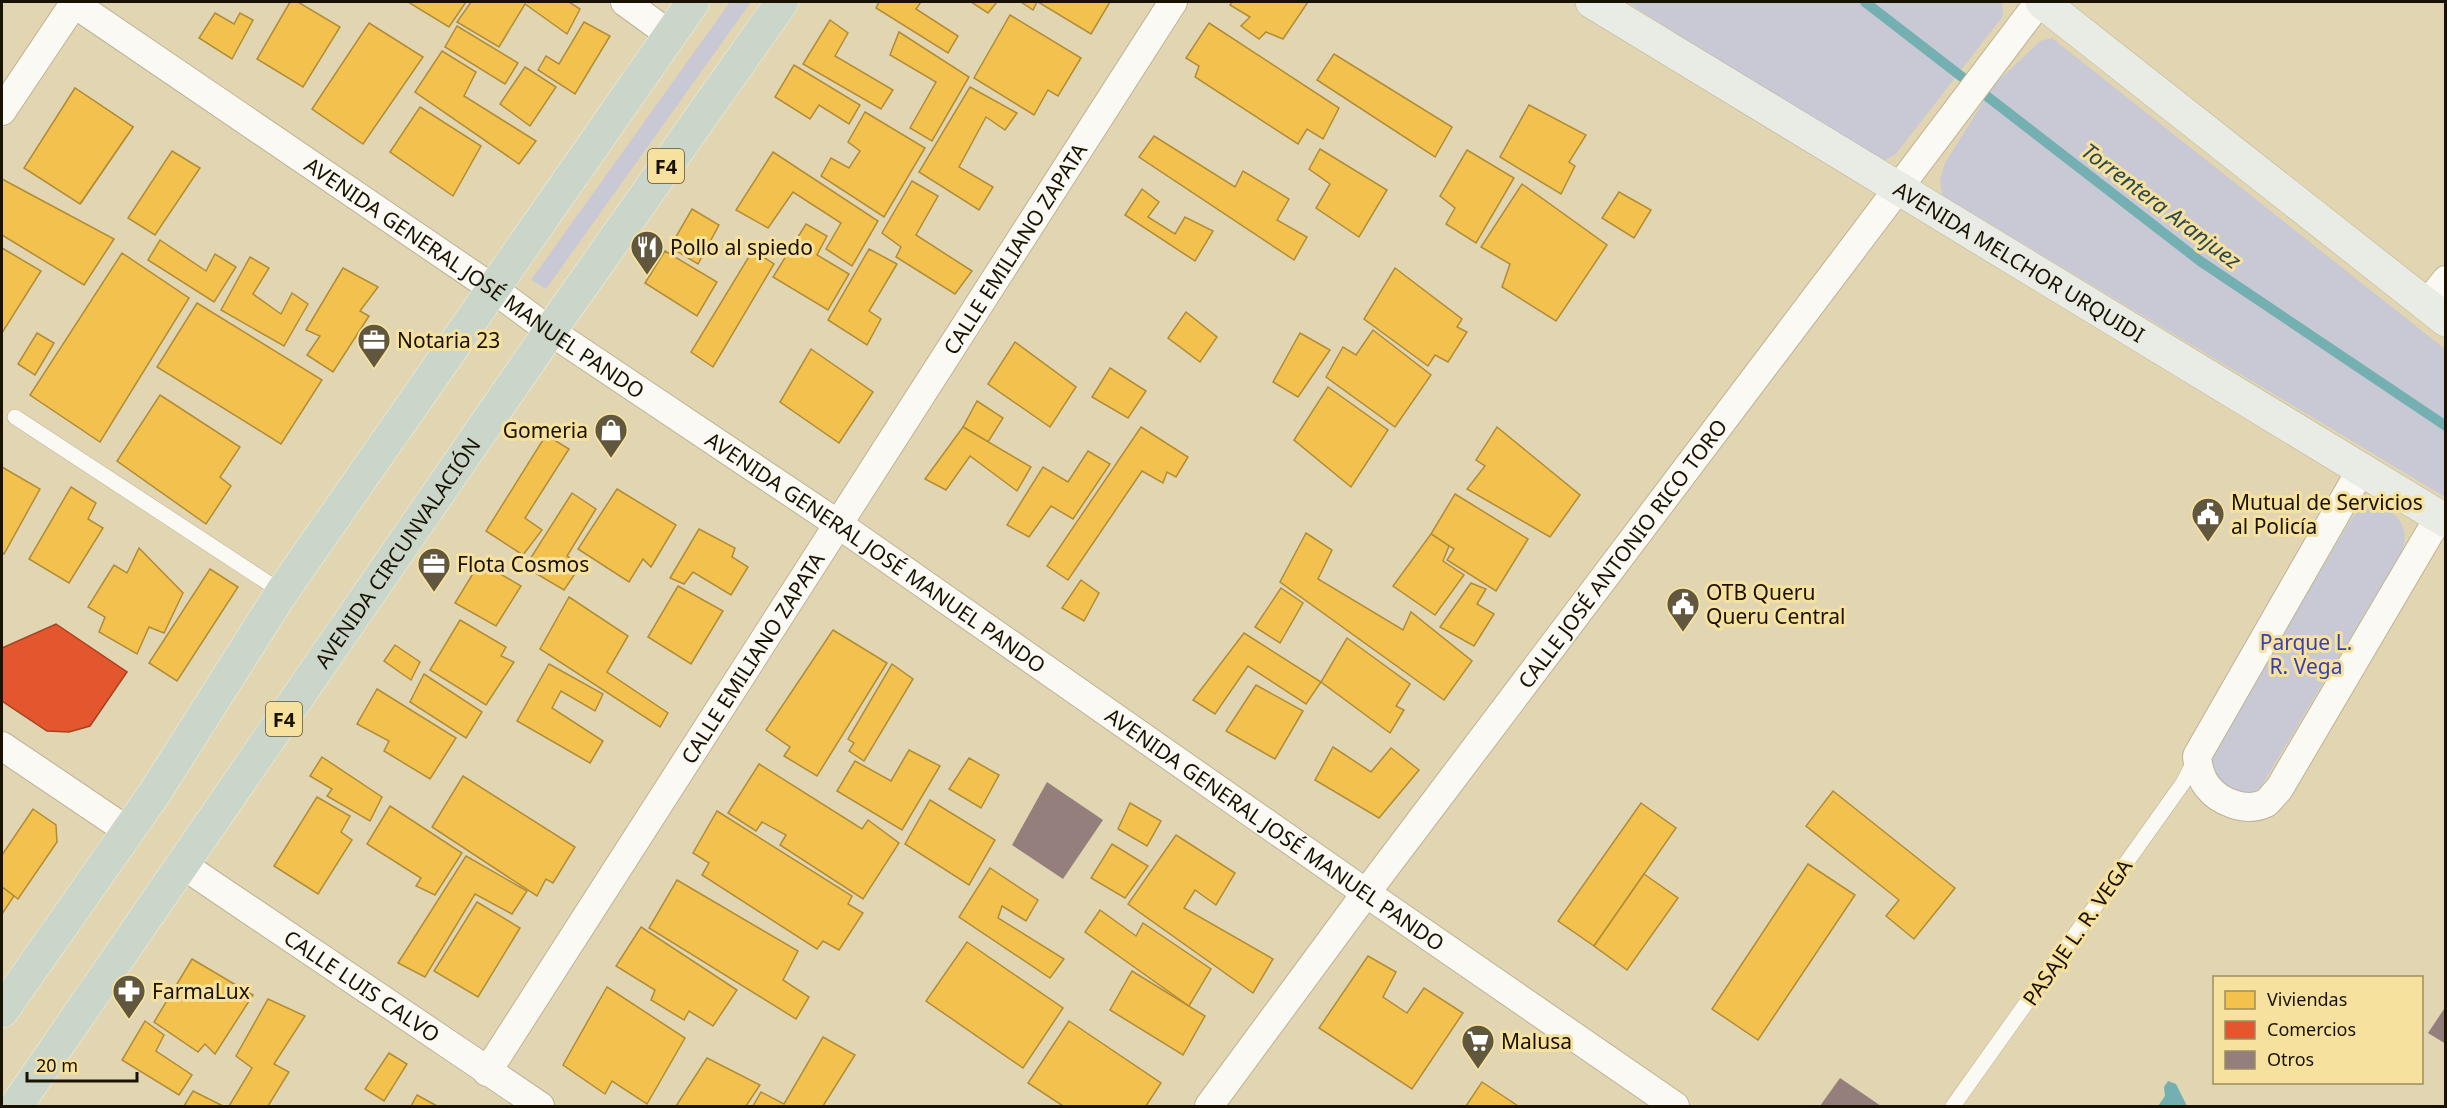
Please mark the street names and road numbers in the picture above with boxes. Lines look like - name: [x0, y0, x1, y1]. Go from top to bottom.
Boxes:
- street label: CALLE EMILIANO ZAPATA: [937, 137, 1093, 360]
- road number: F4: [648, 149, 684, 183]
- street label: AVENIDA GENERAL JOSÉ MANUEL PANDO: [299, 151, 650, 405]
- street label: AVENIDA MELCHOR URQUIDI: [1889, 175, 2150, 349]
- street label: CALLE JOSÉ ANTONIO RICO TORO: [1512, 413, 1733, 694]
- street label: AVENIDA GENERAL JOSÉ MANUEL PANDO: [700, 425, 1051, 679]
- street label: AVENIDA CIRCUNVALACIÓN: [308, 432, 487, 673]
- street label: CALLE EMILIANO ZAPATA: [674, 546, 831, 769]
- street label: AVENIDA GENERAL JOSÉ MANUEL PANDO: [1100, 701, 1450, 957]
- road number: F4: [266, 702, 302, 736]
- street label: PASAJE L. R. VEGA: [2016, 853, 2138, 1011]
- street label: CALLE LUIS CALVO: [279, 923, 445, 1048]

